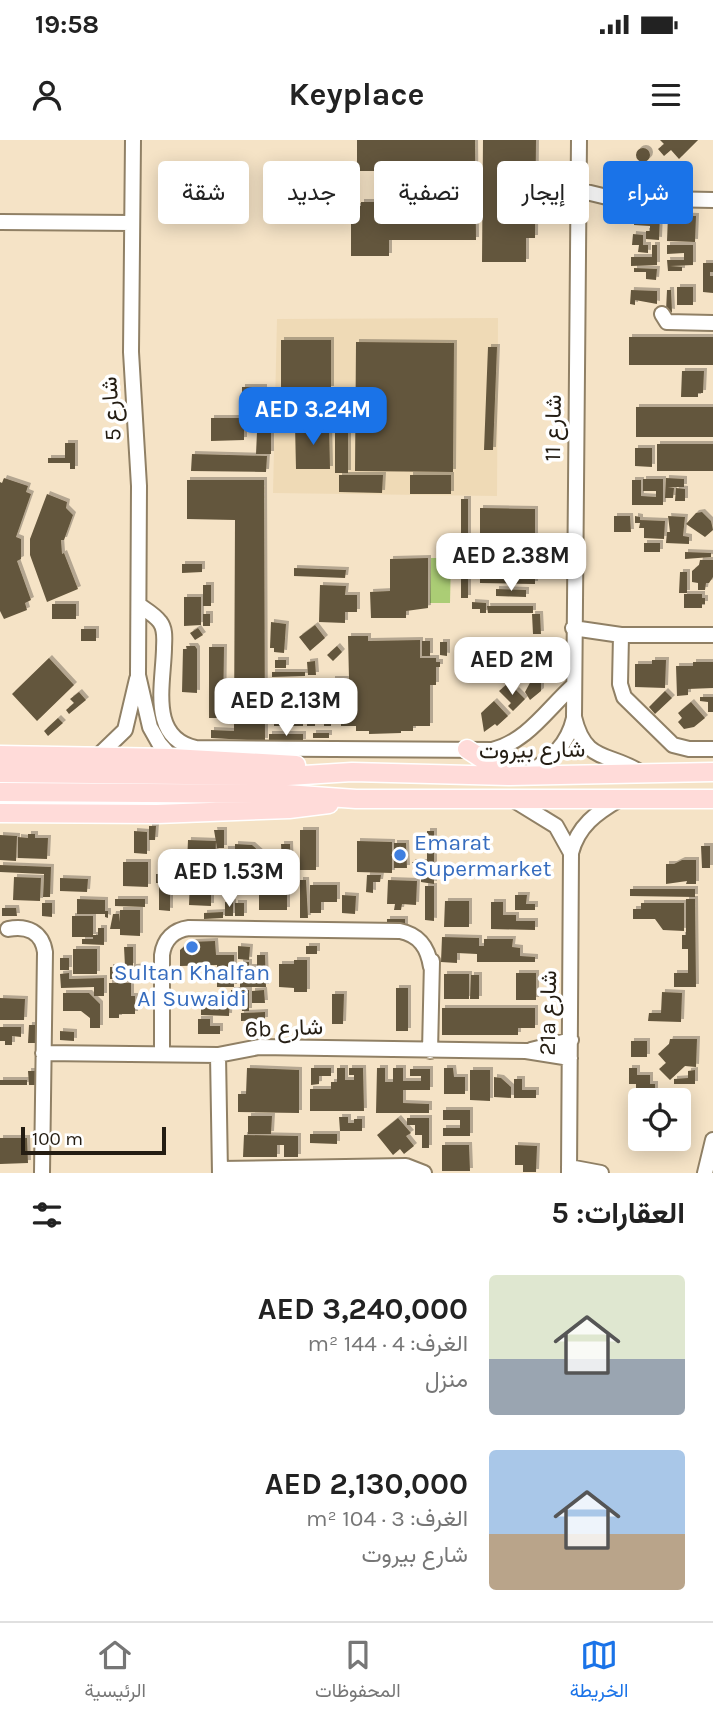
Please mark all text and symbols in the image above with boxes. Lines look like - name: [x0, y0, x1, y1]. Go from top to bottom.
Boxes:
- text: 19:58: [35, 9, 99, 40]
- icon: person: [28, 76, 66, 114]
- text: Keyplace: [289, 76, 424, 113]
- icon: menu: [647, 76, 685, 114]
- chip: شقة: [158, 161, 249, 224]
- chip: جديد: [263, 161, 360, 224]
- chip: تصفية: [374, 161, 483, 224]
- chip: إيجار: [497, 161, 589, 224]
- chip: شراء: [603, 161, 693, 224]
- street label: شارع 5: [95, 376, 129, 442]
- pin: AED 3.24M: [233, 387, 393, 447]
- street label: شارع 11: [539, 394, 569, 462]
- text: AED 3.24M: [255, 396, 371, 423]
- pin: AED 2.38M: [431, 533, 591, 593]
- text: AED 2.38M: [452, 542, 570, 569]
- pin: AED 2M: [455, 638, 569, 697]
- text: AED 2M: [470, 646, 554, 673]
- pin: AED 2.13M: [206, 678, 366, 738]
- text: AED 2.13M: [231, 687, 341, 714]
- street label: شارع بيروت: [479, 736, 586, 766]
- place label: Emarat Supermarket: [414, 829, 552, 882]
- marker: Emarat Supermarket: [392, 847, 408, 863]
- pin: AED 1.53M: [149, 850, 309, 909]
- text: AED 1.53M: [174, 858, 284, 885]
- marker: Sultan Khalfan Al Suwaidi: [184, 939, 200, 955]
- place label: Sultan Khalfan Al Suwaidi: [114, 959, 270, 1012]
- street label: 21a شارع: [534, 970, 564, 1056]
- street label: 6b شارع: [244, 1013, 324, 1045]
- map controls: [628, 1088, 691, 1151]
- button: locate: [628, 1088, 691, 1151]
- scale bar: [21, 1124, 166, 1156]
- text: 100 m: [32, 1128, 83, 1150]
- text: العقارات: 5: [551, 1195, 685, 1231]
- icon: filters: [28, 1196, 66, 1234]
- text: AED 3,240,000: [258, 1291, 468, 1327]
- icon: home: [545, 1303, 629, 1387]
- text: الغرف: 4 · 144 m²: [307, 1330, 468, 1357]
- text: منزل: [425, 1366, 468, 1393]
- text: AED 2,130,000: [265, 1466, 468, 1502]
- icon: home: [545, 1478, 629, 1562]
- text: الغرف: 3 · 104 m²: [306, 1505, 468, 1532]
- text: شارع بيروت: [361, 1541, 468, 1568]
- tab: الرئيسية: [85, 1636, 146, 1707]
- tab: المحفوظات: [315, 1636, 401, 1707]
- tab: الخريطة: [570, 1636, 628, 1707]

